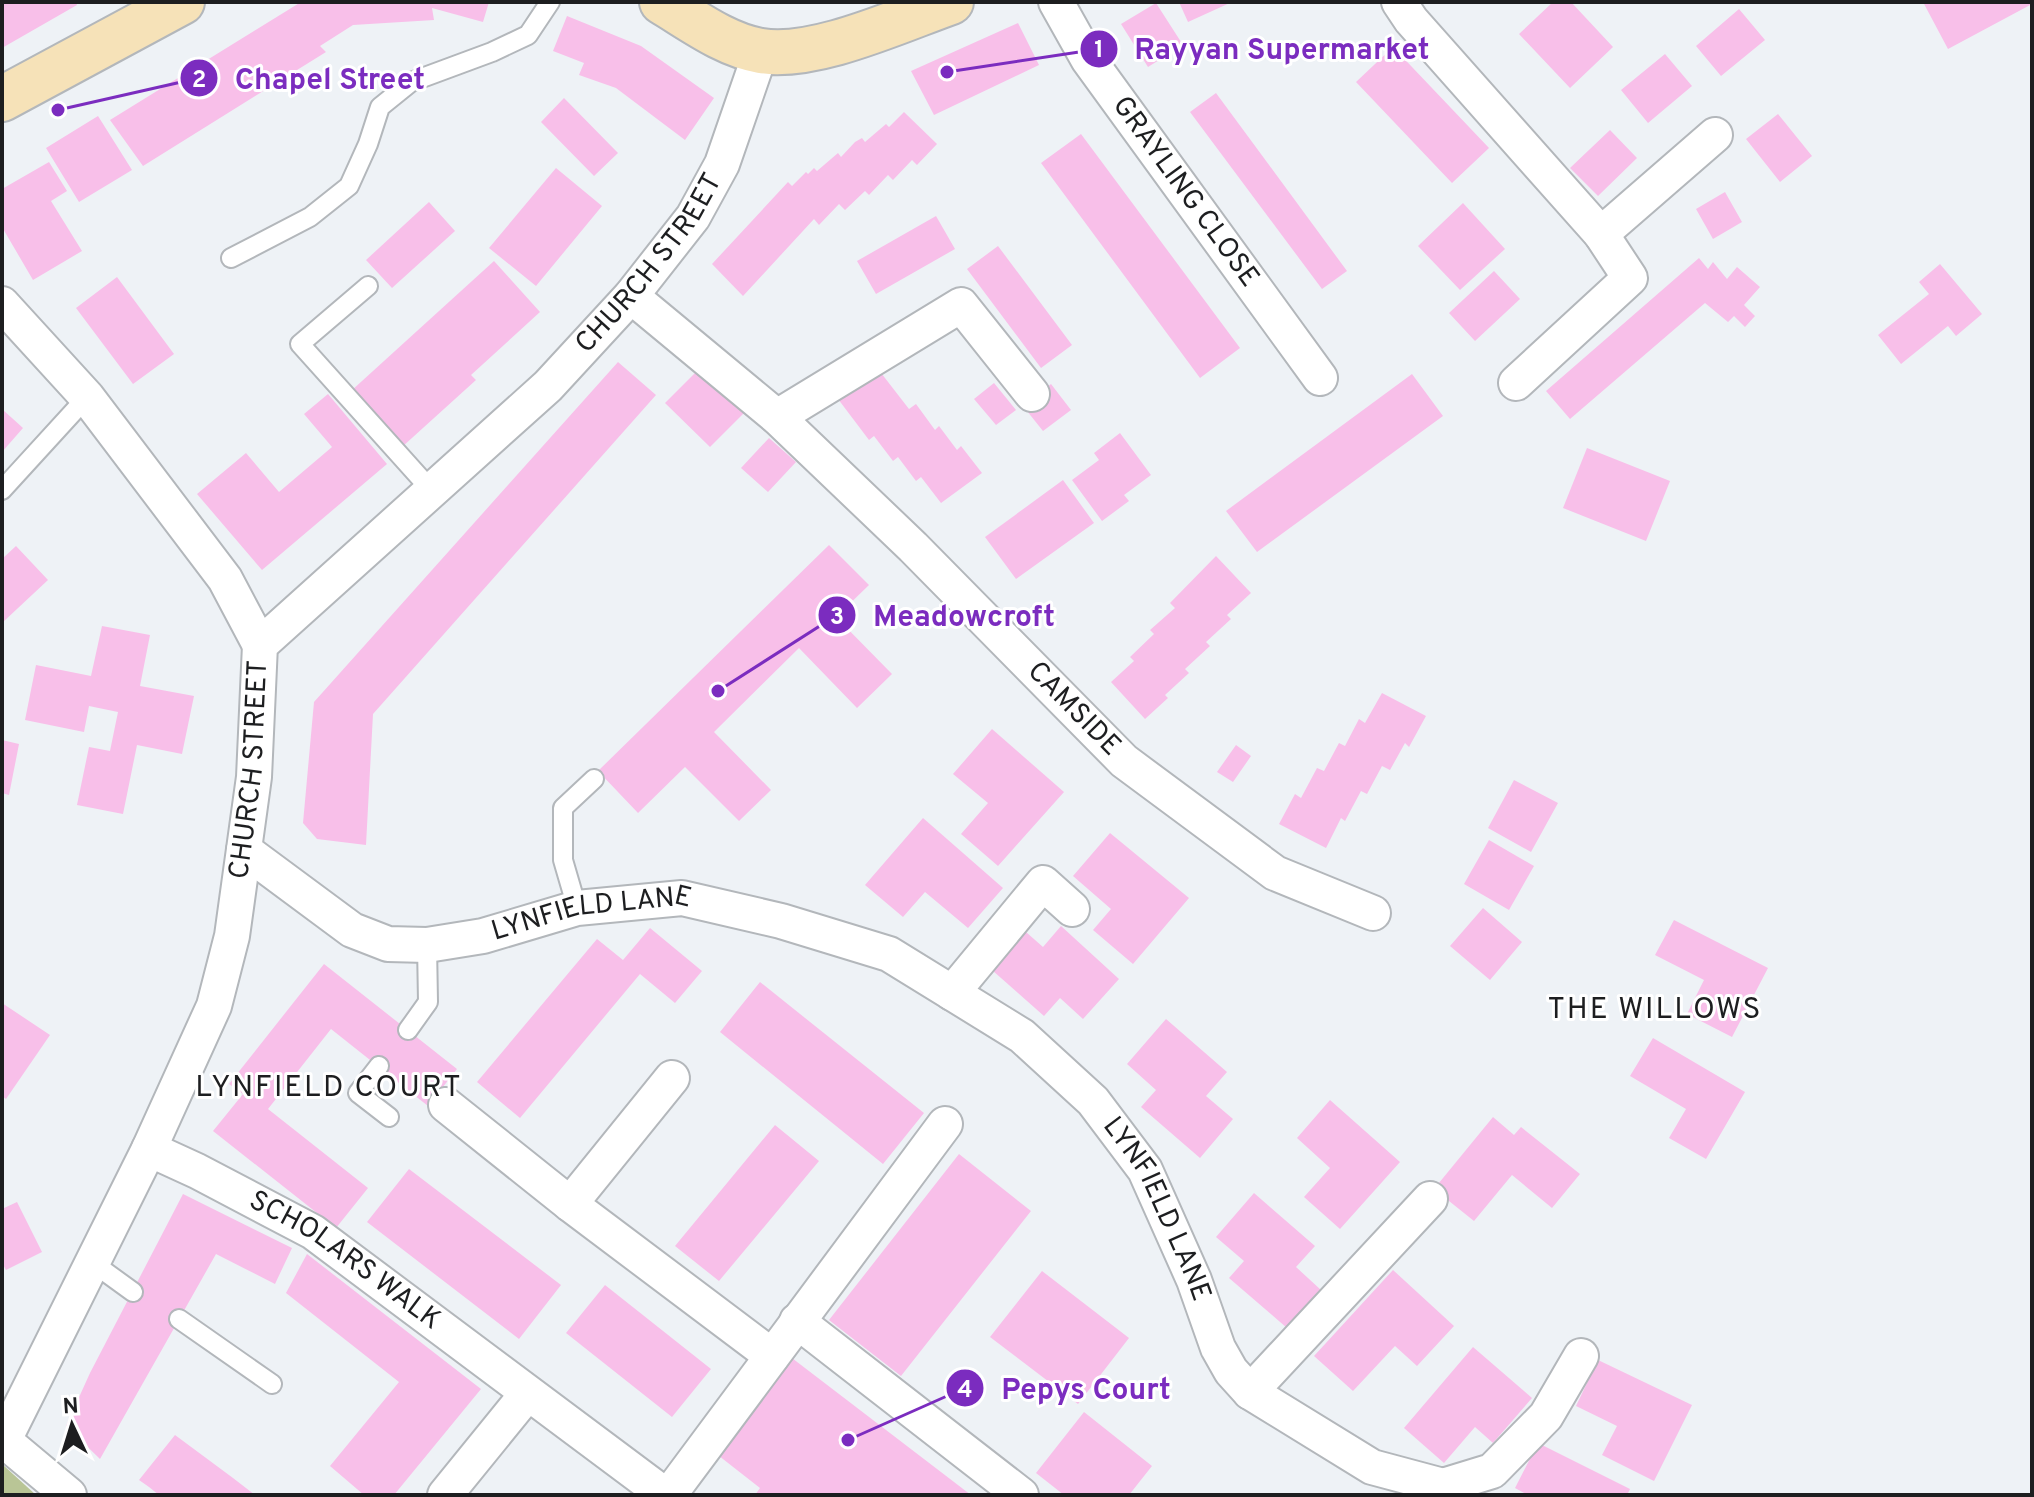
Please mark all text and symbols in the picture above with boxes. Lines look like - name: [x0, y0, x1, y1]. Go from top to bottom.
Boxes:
- callout: Rayyan Supermarket: [1079, 22, 1446, 76]
- text: Rayyan Supermarket: [1134, 33, 1430, 70]
- text: 1: [1094, 36, 1104, 66]
- callout: Chapel Street: [179, 51, 442, 105]
- text: Chapel Street: [235, 63, 425, 100]
- text: 2: [192, 66, 206, 96]
- street label: GRAYLING CLOSE: [1103, 89, 1266, 295]
- street label: CHURCH STREET: [568, 167, 731, 362]
- callout: Meadowcroft: [817, 588, 1071, 642]
- text: Meadowcroft: [873, 600, 1055, 637]
- text: 3: [830, 603, 844, 633]
- street label: CAMSIDE: [1019, 655, 1128, 764]
- street label: CHURCH STREET: [222, 659, 277, 881]
- street label: LYNFIELD LANE: [487, 879, 695, 950]
- district label: THE WILLOWS: [1547, 992, 1763, 1029]
- district label: LYNFIELD COURT: [195, 1070, 463, 1107]
- street label: LYNFIELD LANE: [1094, 1110, 1218, 1306]
- street label: SCHOLARS WALK: [242, 1183, 448, 1339]
- callout: Pepys Court: [945, 1361, 1187, 1415]
- text: Pepys Court: [1001, 1373, 1171, 1410]
- text: 4: [957, 1376, 973, 1406]
- north arrow: [32, 1385, 112, 1465]
- text: N: [62, 1394, 80, 1422]

